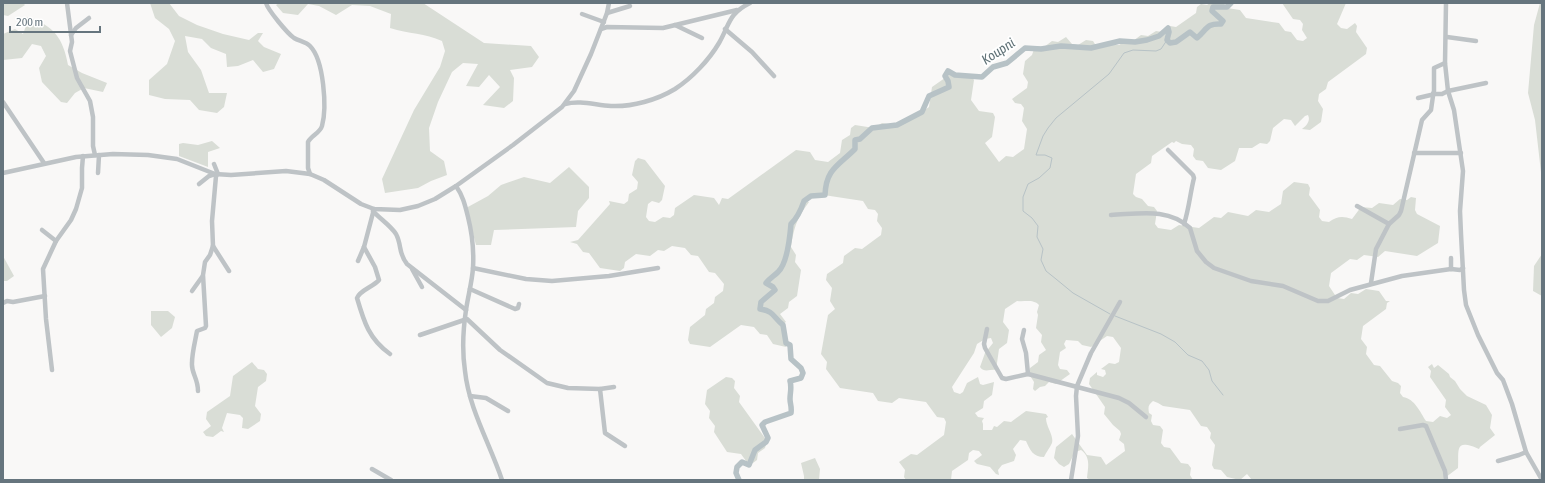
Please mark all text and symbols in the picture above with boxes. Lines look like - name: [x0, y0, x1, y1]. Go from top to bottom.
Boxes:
- scale bar: [10, 8, 100, 34]
- text: 200 m: [16, 15, 43, 29]
- water label: Koupni: [978, 34, 1018, 68]

